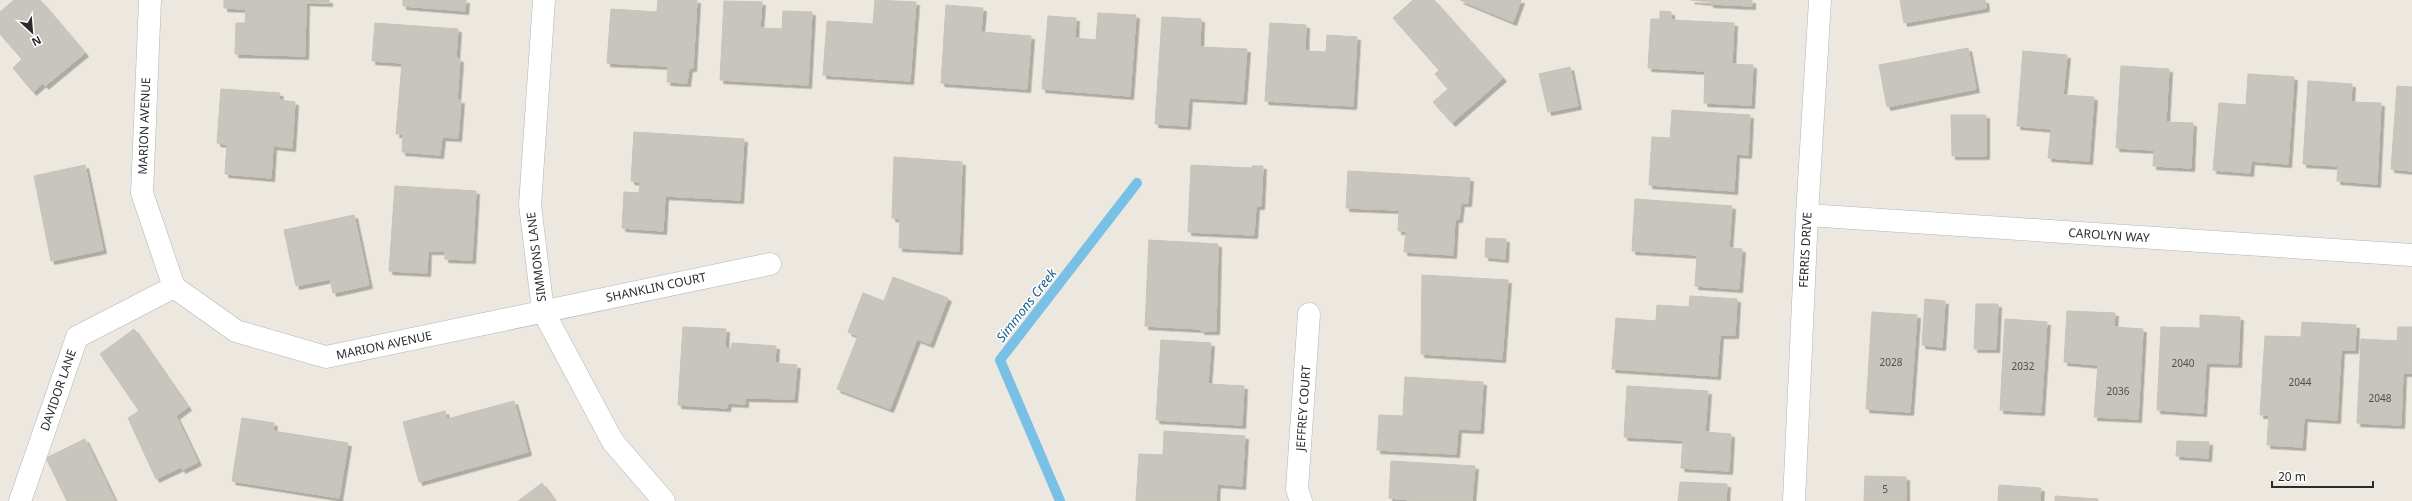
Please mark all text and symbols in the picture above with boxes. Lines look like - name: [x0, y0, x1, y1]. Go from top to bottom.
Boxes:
- north arrow: [12, 12, 52, 52]
- text: N: [29, 33, 44, 50]
- street label: MARION AVENUE: [134, 77, 154, 175]
- street label: SIMMONS LANE: [522, 211, 550, 303]
- street label: FERRIS DRIVE: [1795, 212, 1815, 288]
- street label: CAROLYN WAY: [2068, 224, 2150, 246]
- water label: Simmons Creek: [992, 264, 1061, 345]
- street label: SHANKLIN COURT: [604, 268, 708, 306]
- street label: MARION AVENUE: [335, 327, 433, 363]
- street label: DAVIDOR LANE: [36, 347, 80, 433]
- house number: 2028: [1880, 355, 1903, 369]
- house number: 2040: [2172, 356, 2195, 370]
- house number: 2032: [2012, 359, 2035, 373]
- street label: JEFFREY COURT: [1291, 364, 1315, 453]
- house number: 2044: [2289, 375, 2312, 389]
- house number: 2036: [2107, 384, 2130, 398]
- house number: 2048: [2369, 391, 2392, 405]
- scale bar: [2272, 463, 2373, 489]
- text: 20 m: [2278, 468, 2306, 485]
- house number: 5: [1882, 482, 1888, 496]

